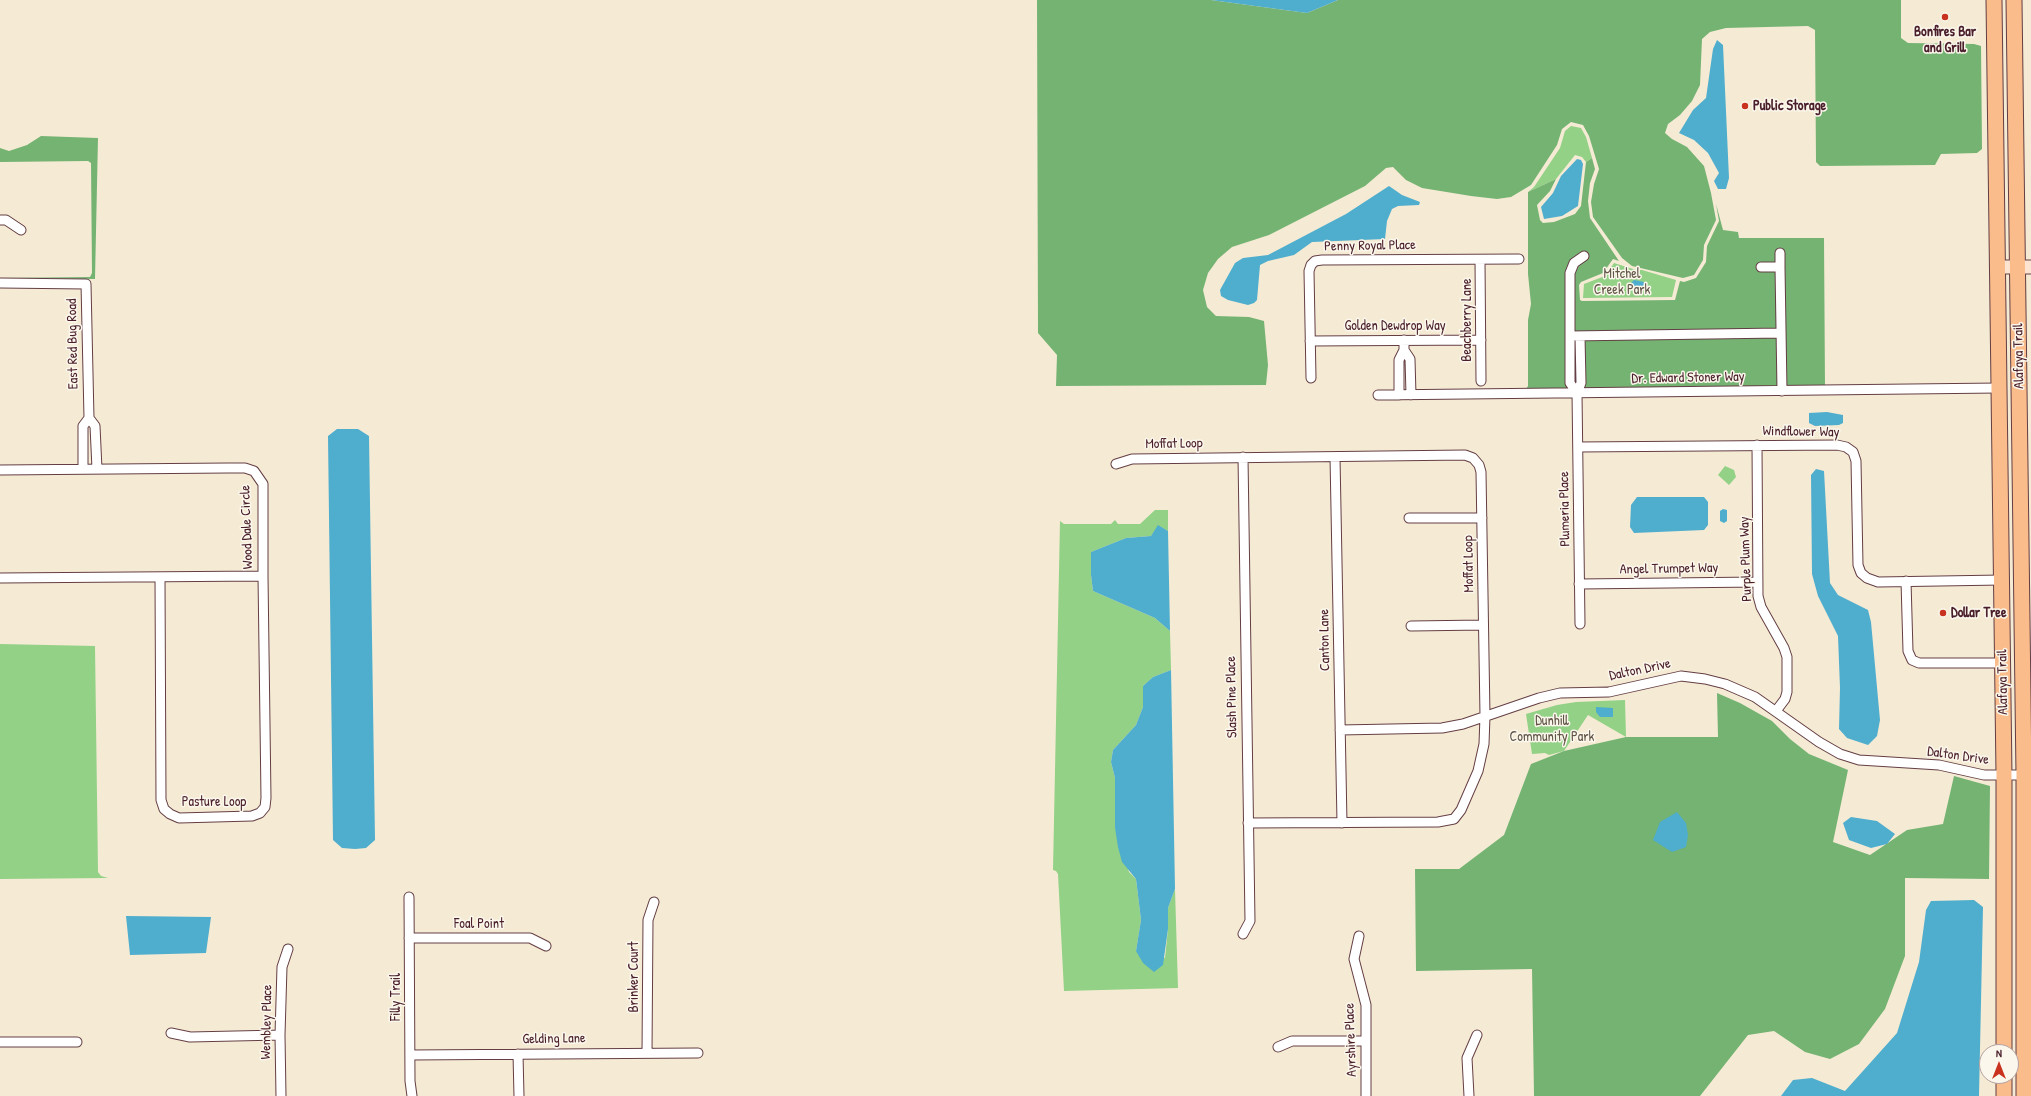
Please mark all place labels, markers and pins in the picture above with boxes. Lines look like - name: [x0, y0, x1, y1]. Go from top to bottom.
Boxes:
- marker: Bonfires Bar and Grill: [1940, 12, 1950, 22]
- place label: Bonfires Bar and Grill: [1914, 24, 1976, 56]
- place label: Public Storage: [1753, 98, 1826, 114]
- marker: Public Storage: [1740, 101, 1750, 111]
- place label: Dollar Tree: [1951, 605, 2007, 621]
- marker: Dollar Tree: [1938, 608, 1948, 618]

